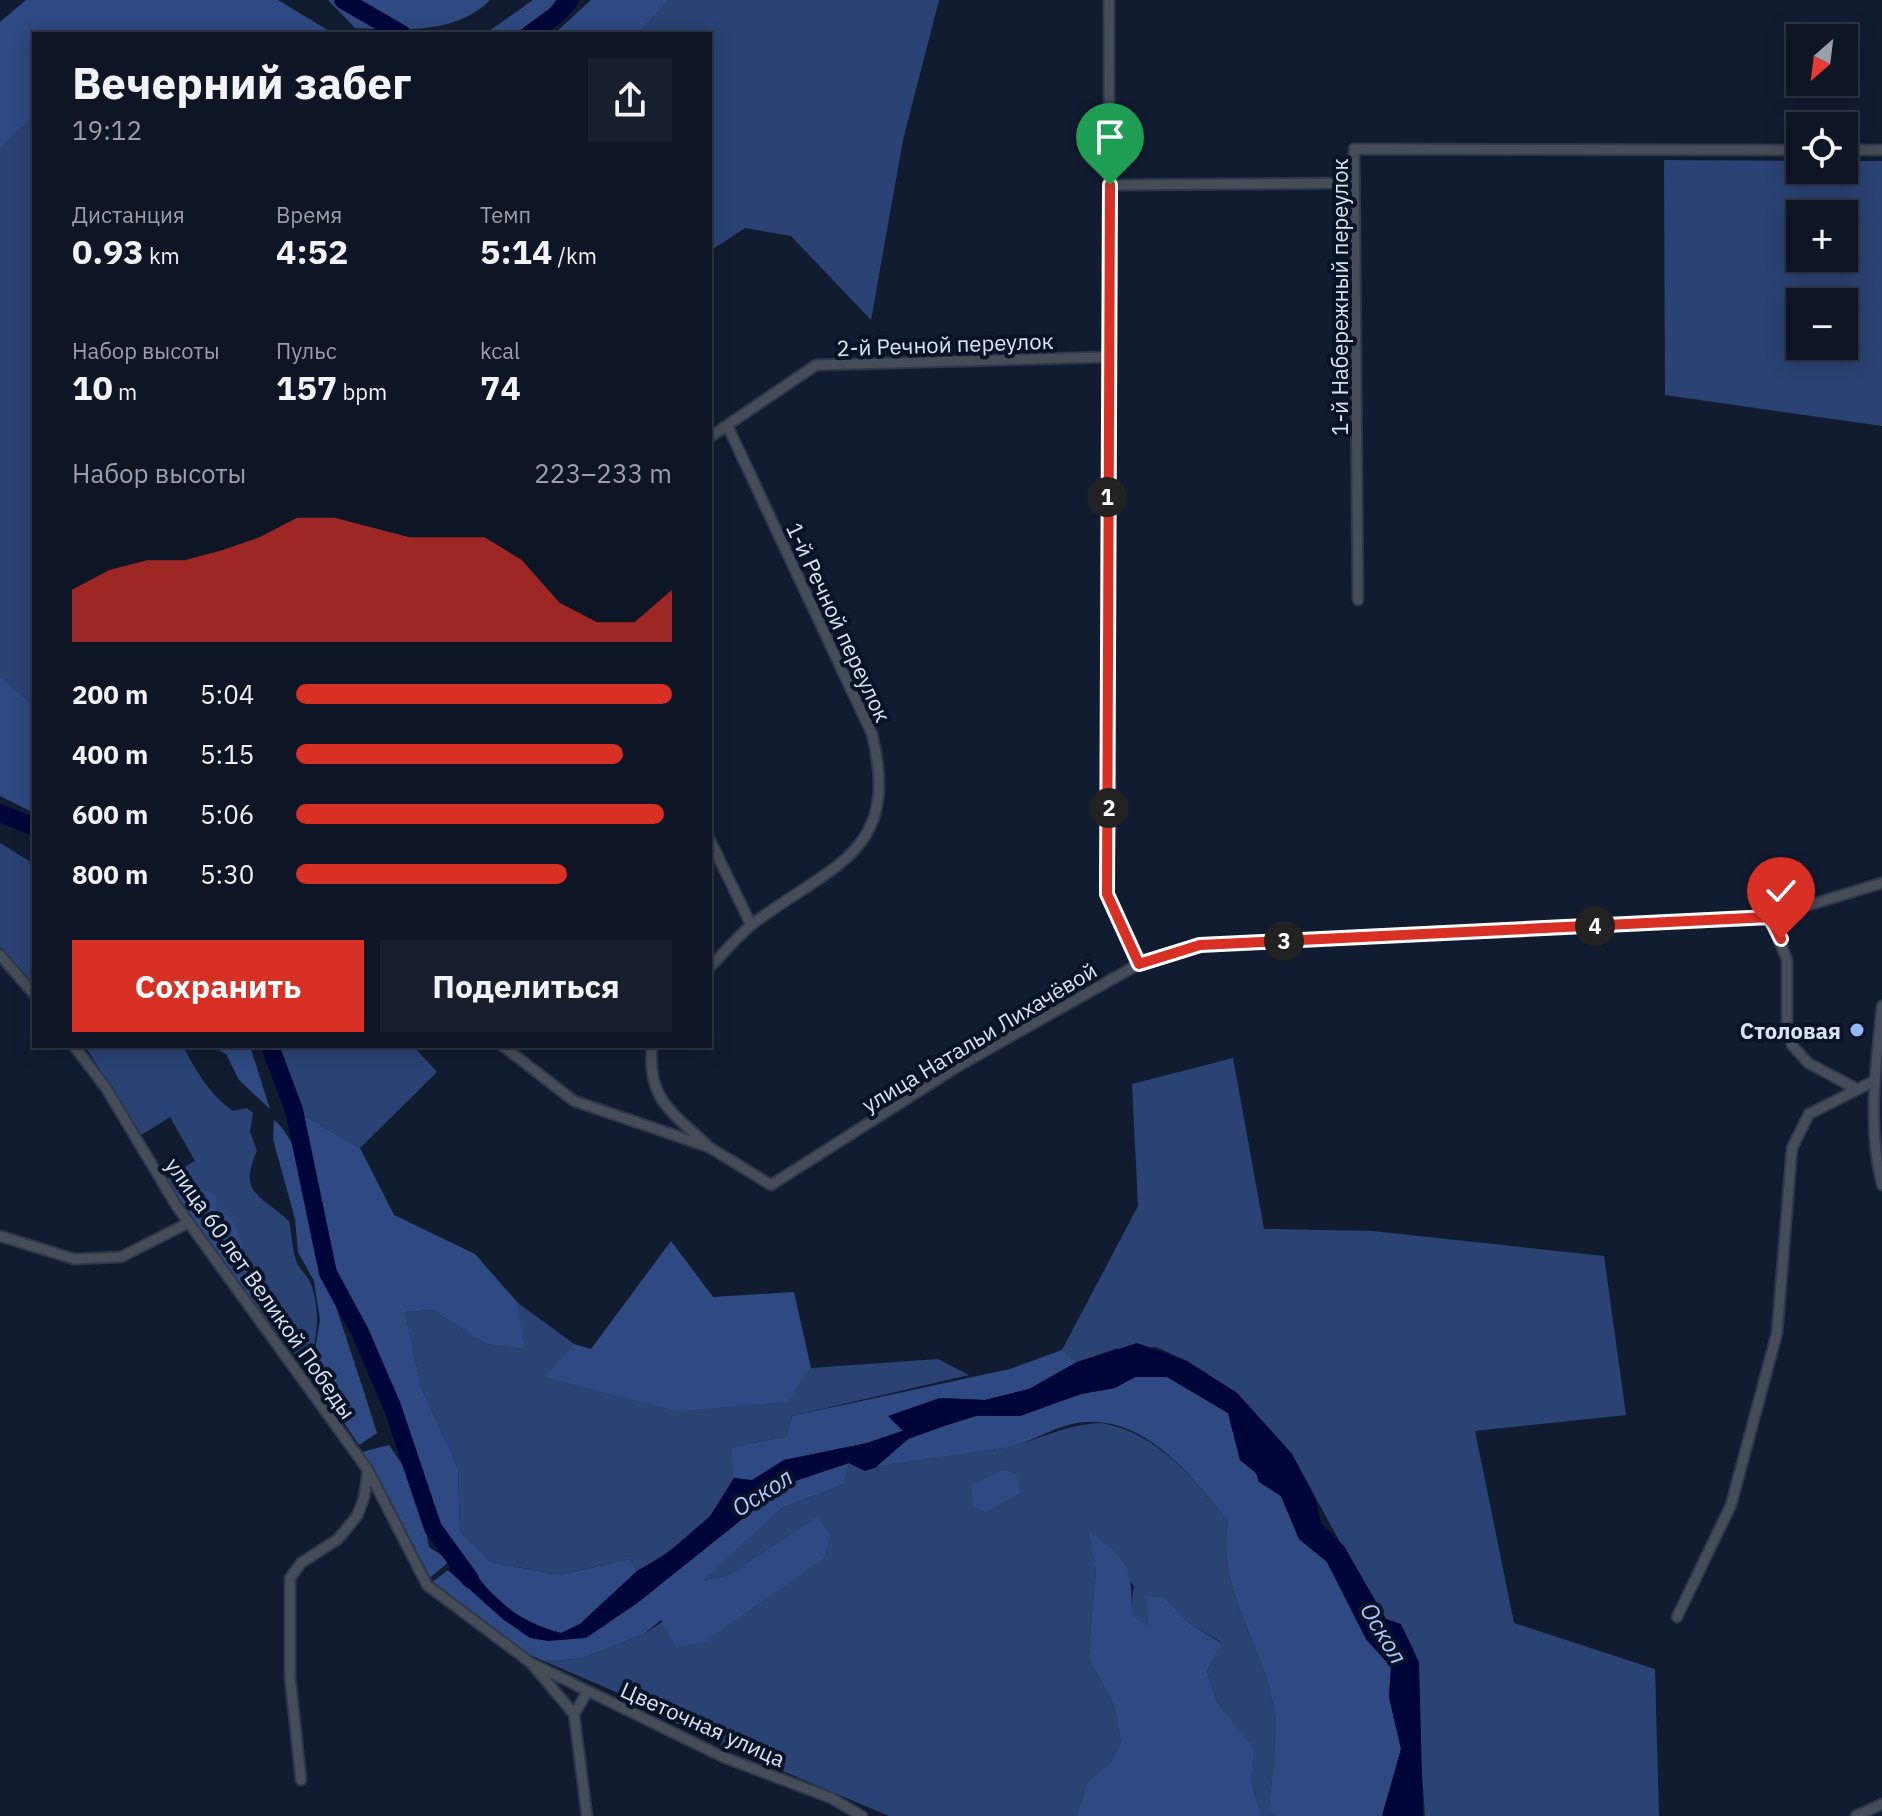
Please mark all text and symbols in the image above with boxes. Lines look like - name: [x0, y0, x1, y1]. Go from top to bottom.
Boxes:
- north arrow: [1786, 24, 1858, 96]
- map controls: [1786, 24, 1858, 360]
- text: Вечерний забег: [72, 54, 412, 111]
- button: share: [588, 58, 672, 142]
- pin: [1076, 103, 1144, 185]
- button: locate: [1786, 112, 1858, 184]
- text: 19:12: [72, 113, 142, 147]
- icon: arrive: [1088, 115, 1132, 159]
- street label: 1-й Набережный переулок: [1325, 158, 1354, 436]
- text: Дистанция: [72, 200, 185, 229]
- text: Время: [276, 200, 342, 229]
- text: Темп: [480, 200, 531, 229]
- button: +: [1786, 200, 1858, 272]
- text: 0.93: [72, 229, 144, 273]
- text: 4:52: [276, 229, 348, 273]
- text: 5:14: [480, 229, 552, 273]
- text: km: [144, 241, 180, 270]
- text: /km: [552, 241, 597, 270]
- button: −: [1786, 288, 1858, 360]
- street label: 2-й Речной переулок: [836, 326, 1054, 362]
- text: Набор высоты: [72, 336, 220, 365]
- text: Пульс: [276, 336, 337, 365]
- text: kcal: [480, 336, 520, 365]
- text: 10: [72, 365, 113, 409]
- text: 157: [276, 365, 337, 409]
- text: 74: [480, 365, 521, 409]
- text: m: [113, 377, 137, 406]
- text: bpm: [337, 377, 387, 406]
- text: Набор высоты: [72, 456, 246, 490]
- text: 223–233 m: [534, 456, 672, 490]
- pin: 1: [1087, 477, 1127, 517]
- text: 1: [1100, 482, 1114, 511]
- street label: 1-й Речной переулок: [780, 517, 898, 727]
- text: 200 m: [72, 677, 148, 711]
- text: 5:04: [200, 677, 254, 711]
- text: 400 m: [72, 737, 148, 771]
- text: 5:15: [200, 737, 254, 771]
- pin: 2: [1089, 788, 1129, 828]
- text: 2: [1102, 793, 1116, 822]
- text: 600 m: [72, 797, 148, 831]
- text: 5:06: [200, 797, 254, 831]
- text: 800 m: [72, 857, 148, 891]
- text: 5:30: [200, 857, 254, 891]
- pin: [1747, 857, 1815, 939]
- icon: check: [1759, 869, 1803, 913]
- pin: 4: [1575, 906, 1615, 946]
- text: 4: [1588, 911, 1602, 940]
- pin: 3: [1264, 921, 1304, 961]
- text: 3: [1277, 926, 1291, 955]
- button: Сохранить: [72, 940, 364, 1032]
- button: Поделиться: [380, 940, 672, 1032]
- street label: улица Натальи Лихачёвой: [856, 955, 1102, 1119]
- place label: Столовая: [1740, 1016, 1841, 1045]
- marker: Столовая: [1848, 1021, 1866, 1039]
- street label: улица 60 лет Великой Победы: [159, 1152, 363, 1424]
- water label: Оскол: [725, 1460, 799, 1523]
- water label: Оскол: [1353, 1596, 1415, 1670]
- street label: Цветочная улица: [616, 1675, 790, 1773]

